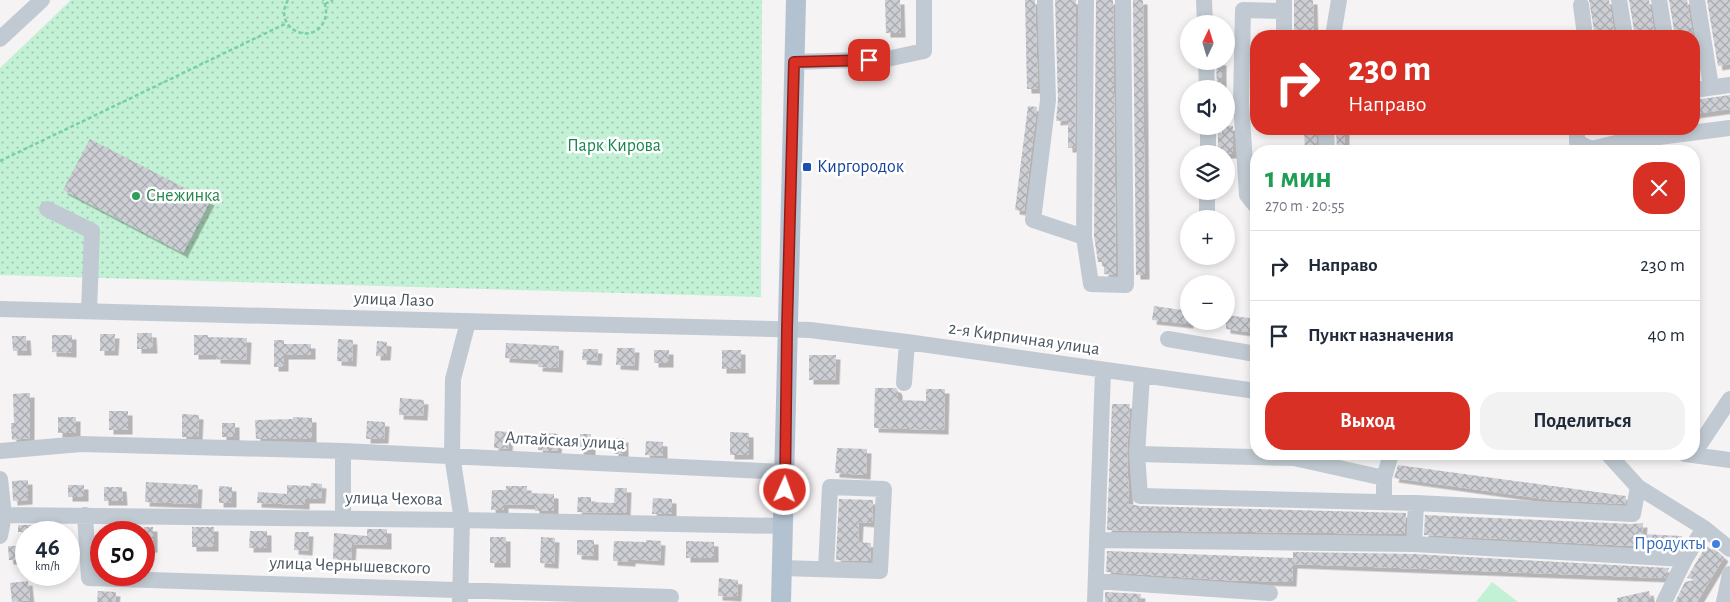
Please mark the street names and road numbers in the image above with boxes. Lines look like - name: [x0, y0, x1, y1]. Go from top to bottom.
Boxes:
- street label: улица Лазо: [353, 290, 434, 310]
- street label: 2-я Кирпичная улица: [947, 319, 1101, 359]
- street label: Алтайская улица: [504, 429, 626, 453]
- street label: улица Чехова: [344, 489, 443, 509]
- street label: улица Чернышевского: [268, 554, 431, 578]

